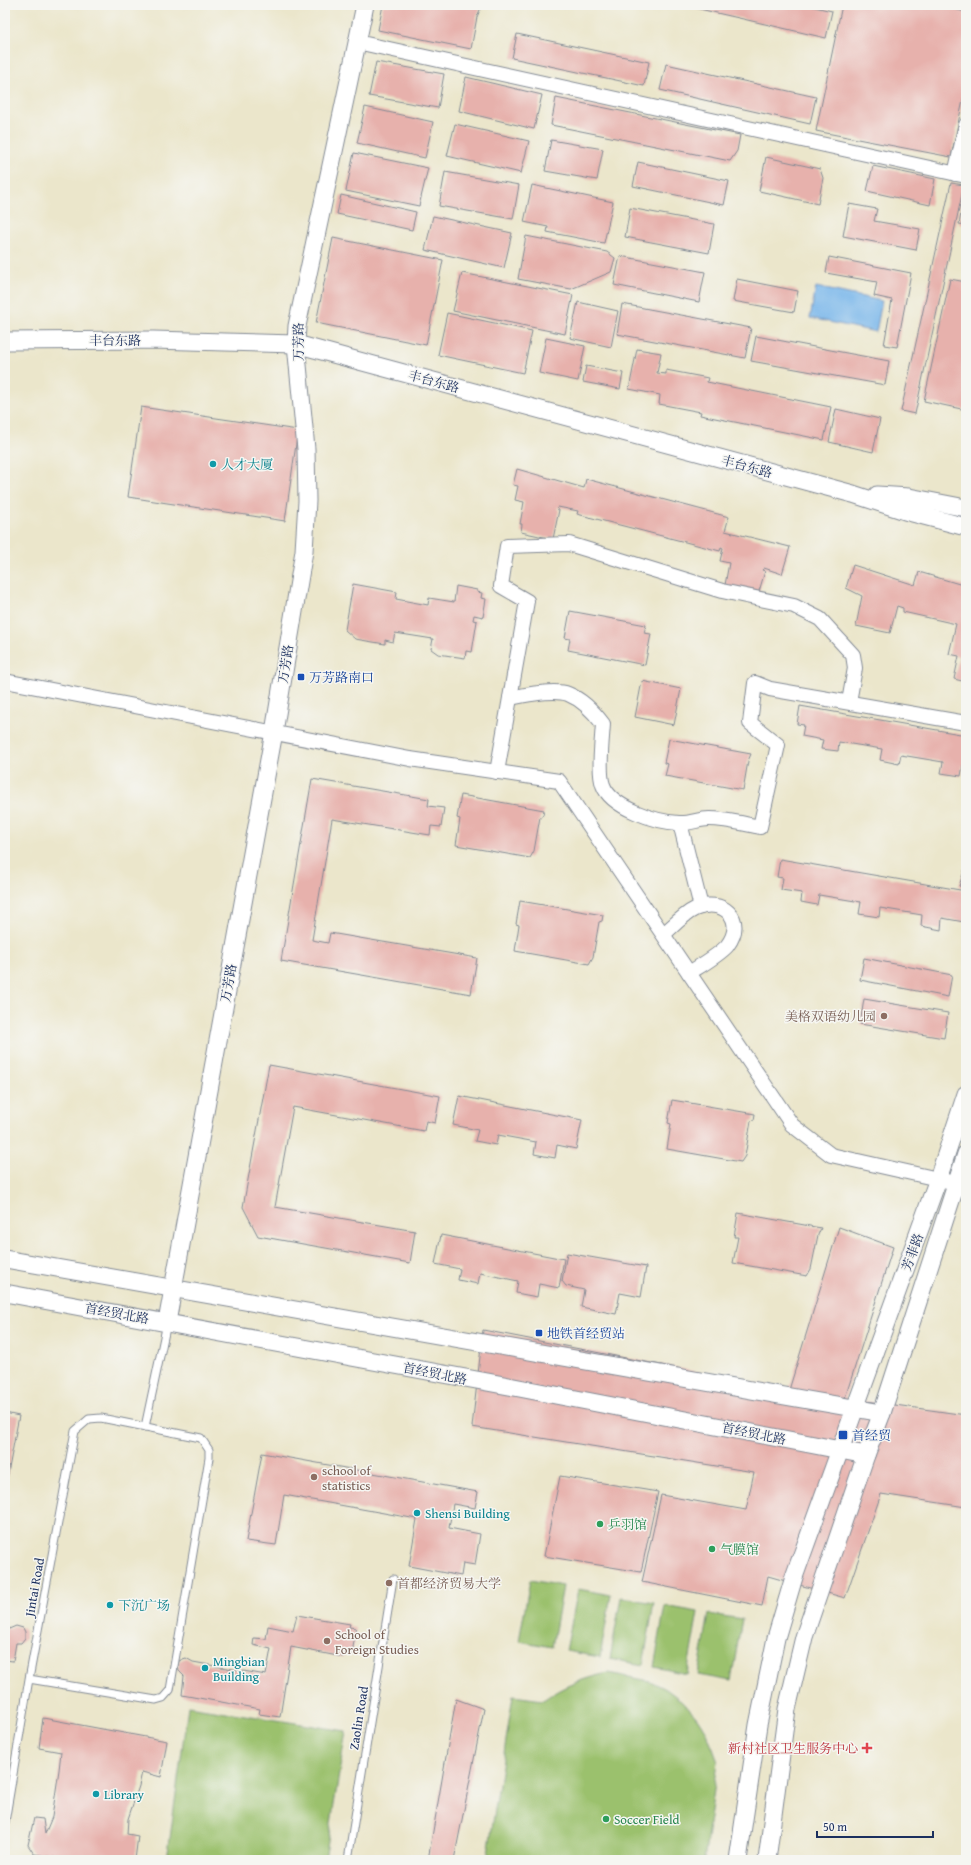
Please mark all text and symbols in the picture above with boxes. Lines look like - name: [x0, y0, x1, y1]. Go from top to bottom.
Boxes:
- street label: 万芳路: [289, 322, 308, 362]
- street label: 丰台东路: [89, 331, 141, 350]
- street label: 丰台东路: [406, 366, 461, 397]
- street label: 丰台东路: [719, 451, 774, 482]
- place label: 人才大厦: [221, 455, 273, 474]
- marker: 人才大厦: [208, 459, 218, 469]
- street label: 万芳路: [273, 643, 298, 685]
- place label: 万芳路南口: [309, 668, 374, 687]
- marker: 万芳路南口: [296, 672, 306, 682]
- street label: 万芳路: [216, 962, 241, 1004]
- place label: 美格双语幼儿园: [785, 1007, 876, 1026]
- marker: 美格双语幼儿园: [879, 1011, 889, 1021]
- street label: 芳菲路: [897, 1231, 928, 1274]
- street label: 首经贸北路: [83, 1298, 151, 1328]
- place label: 地铁首经贸站: [547, 1324, 625, 1343]
- marker: 地铁首经贸站: [534, 1328, 544, 1338]
- street label: 首经贸北路: [401, 1358, 469, 1389]
- street label: 首经贸北路: [720, 1418, 788, 1449]
- place label: 首经贸: [852, 1426, 891, 1445]
- marker: 首经贸: [837, 1429, 849, 1441]
- place label: school of statistics: [322, 1461, 372, 1495]
- marker: school of statistics: [309, 1472, 319, 1482]
- place label: Shensi Building: [425, 1504, 510, 1523]
- marker: Shensi Building: [412, 1508, 422, 1518]
- place label: 乒羽馆: [608, 1515, 647, 1534]
- marker: 乒羽馆: [595, 1519, 605, 1529]
- place label: 气膜馆: [720, 1540, 759, 1559]
- marker: 气膜馆: [707, 1544, 717, 1554]
- street label: Jintai Road: [20, 1556, 49, 1620]
- place label: 首都经济贸易大学: [397, 1574, 501, 1593]
- marker: 首都经济贸易大学: [384, 1578, 394, 1588]
- place label: 下沉广场: [118, 1596, 170, 1615]
- marker: 下沉广场: [105, 1600, 115, 1610]
- place label: School of Foreign Studies: [335, 1625, 419, 1659]
- marker: School of Foreign Studies: [322, 1636, 332, 1646]
- place label: Mingbian Building: [213, 1652, 266, 1686]
- marker: Mingbian Building: [200, 1663, 210, 1673]
- street label: Zaolin Road: [344, 1685, 373, 1751]
- place label: 新村社区卫生服务中心: [728, 1739, 858, 1758]
- marker: 新村社区卫生服务中心: [861, 1742, 873, 1754]
- place label: Library: [104, 1785, 144, 1804]
- marker: Library: [91, 1789, 101, 1799]
- place label: Soccer Field: [614, 1810, 680, 1829]
- scale bar: [817, 1813, 933, 1839]
- marker: Soccer Field: [601, 1814, 611, 1824]
- text: 50 m: [823, 1818, 847, 1835]

